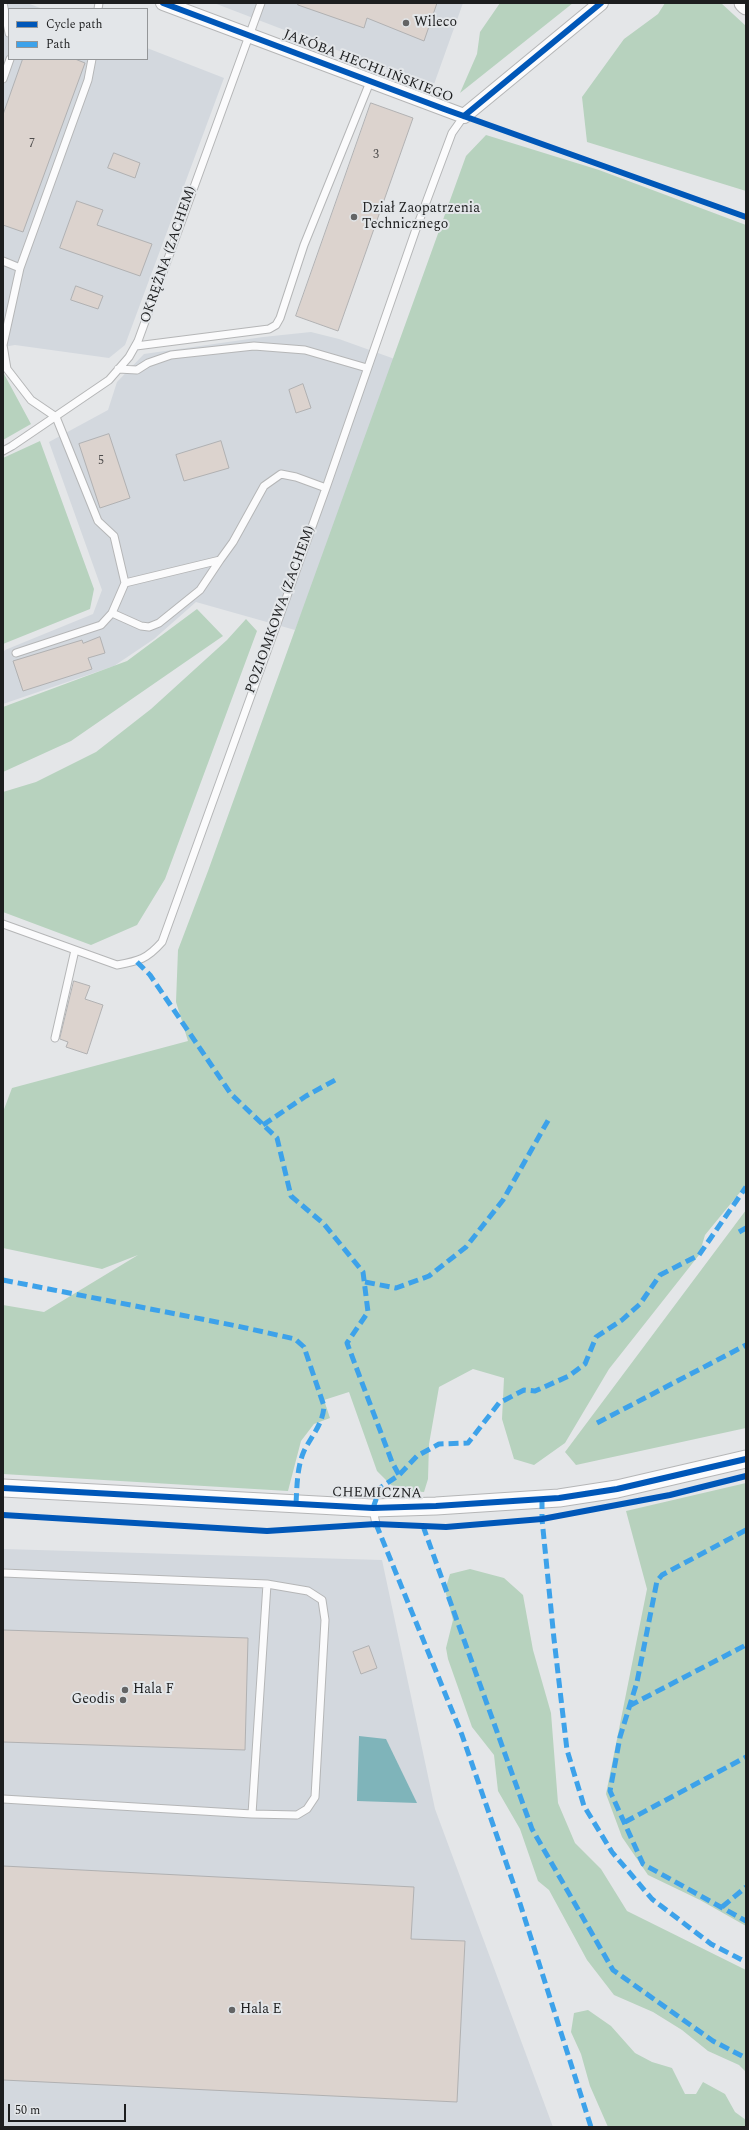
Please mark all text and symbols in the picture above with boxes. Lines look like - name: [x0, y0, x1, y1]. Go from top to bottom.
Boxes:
- legend: [8, 8, 148, 60]
- text: Cycle path: [46, 15, 103, 34]
- place label: Wileco: [414, 15, 457, 31]
- marker: Wileco: [401, 18, 411, 28]
- street label: JAKÓBA HECHLIŃSKIEGO: [281, 27, 455, 107]
- text: Path: [46, 35, 71, 54]
- house number: 7: [29, 138, 35, 152]
- house number: 3: [373, 149, 379, 163]
- street label: OKRĘŻNA (ZACHEM): [138, 184, 200, 326]
- place label: Dział Zaopatrzenia Technicznego: [362, 201, 480, 234]
- marker: Dział Zaopatrzenia Technicznego: [349, 212, 359, 222]
- house number: 5: [98, 455, 104, 469]
- street label: POZIOMKOWA (ZACHEM): [243, 524, 319, 696]
- street label: CHEMICZNA: [332, 1485, 422, 1503]
- place label: Hala F: [133, 1682, 174, 1698]
- marker: Hala F: [120, 1685, 130, 1695]
- place label: Geodis: [72, 1692, 115, 1708]
- marker: Geodis: [118, 1695, 128, 1705]
- place label: Hala E: [240, 2002, 282, 2018]
- marker: Hala E: [227, 2005, 237, 2015]
- scale bar: [10, 2096, 128, 2122]
- text: 50 m: [15, 2101, 40, 2120]

